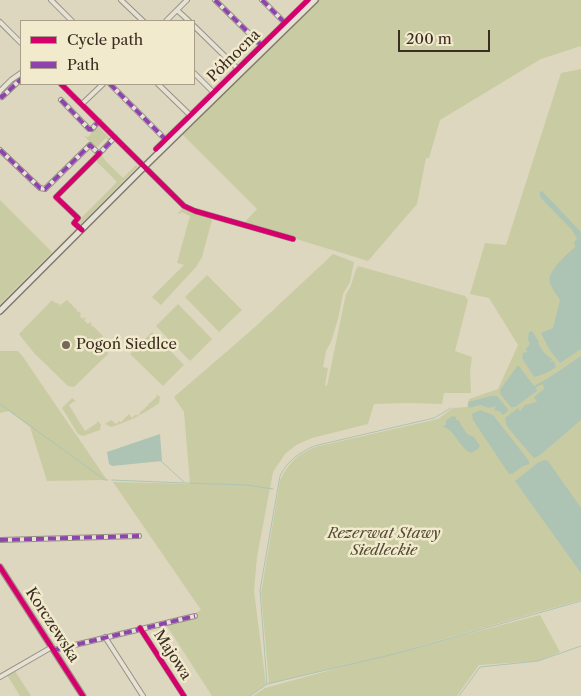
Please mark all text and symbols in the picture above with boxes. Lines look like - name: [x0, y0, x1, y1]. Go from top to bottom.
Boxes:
- legend: [20, 20, 195, 85]
- scale bar: [401, 20, 494, 52]
- street label: Północna: [204, 26, 264, 86]
- text: 200 m: [406, 29, 452, 48]
- text: Cycle path: [67, 30, 143, 49]
- text: Path: [67, 55, 99, 74]
- place label: Pogoń Siedlce: [76, 336, 177, 354]
- marker: Pogoń Siedlce: [60, 339, 72, 351]
- park label: Rezerwat Stawy Siedleckie: [328, 525, 440, 560]
- street label: Korczewska: [21, 584, 83, 666]
- street label: Majowa: [149, 627, 195, 683]

